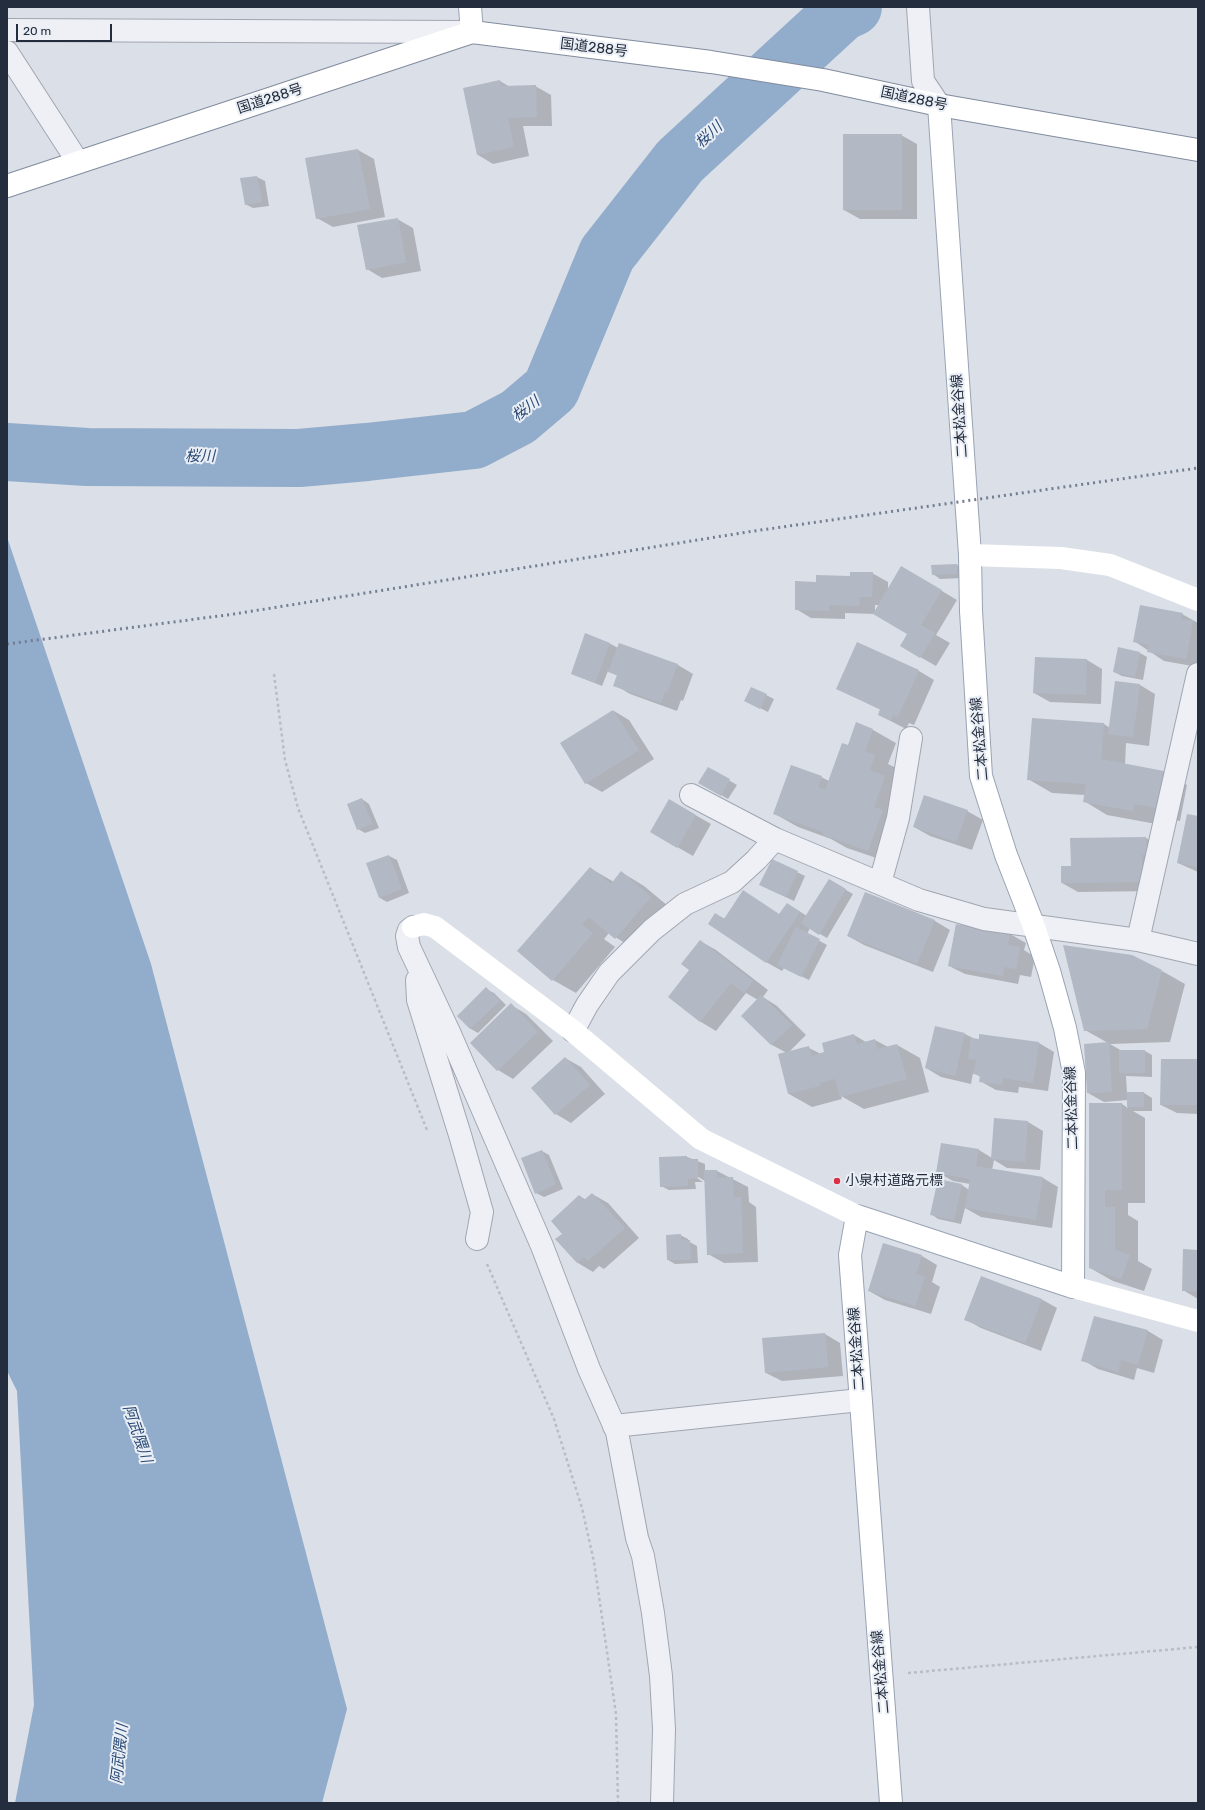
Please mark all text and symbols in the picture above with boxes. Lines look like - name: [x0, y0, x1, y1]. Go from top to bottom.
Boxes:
- scale bar: [18, 16, 114, 42]
- text: 20 m: [23, 24, 51, 38]
- street label: 国道288号: [559, 36, 629, 60]
- street label: 国道288号: [235, 81, 305, 117]
- street label: 国道288号: [879, 84, 949, 114]
- water label: 桜川: [692, 118, 726, 152]
- street label: 二本松金谷線: [949, 374, 971, 458]
- water label: 桜川: [509, 393, 543, 425]
- water label: 桜川: [185, 448, 215, 466]
- street label: 二本松金谷線: [968, 696, 992, 782]
- street label: 二本松金谷線: [1062, 1066, 1082, 1150]
- place label: 小泉村道路元標: [845, 1173, 943, 1189]
- marker: 小泉村道路元標: [832, 1176, 842, 1186]
- street label: 二本松金谷線: [846, 1307, 868, 1391]
- water label: 阿武隈川: [119, 1403, 155, 1465]
- street label: 二本松金谷線: [869, 1629, 893, 1715]
- water label: 阿武隈川: [108, 1723, 132, 1785]

